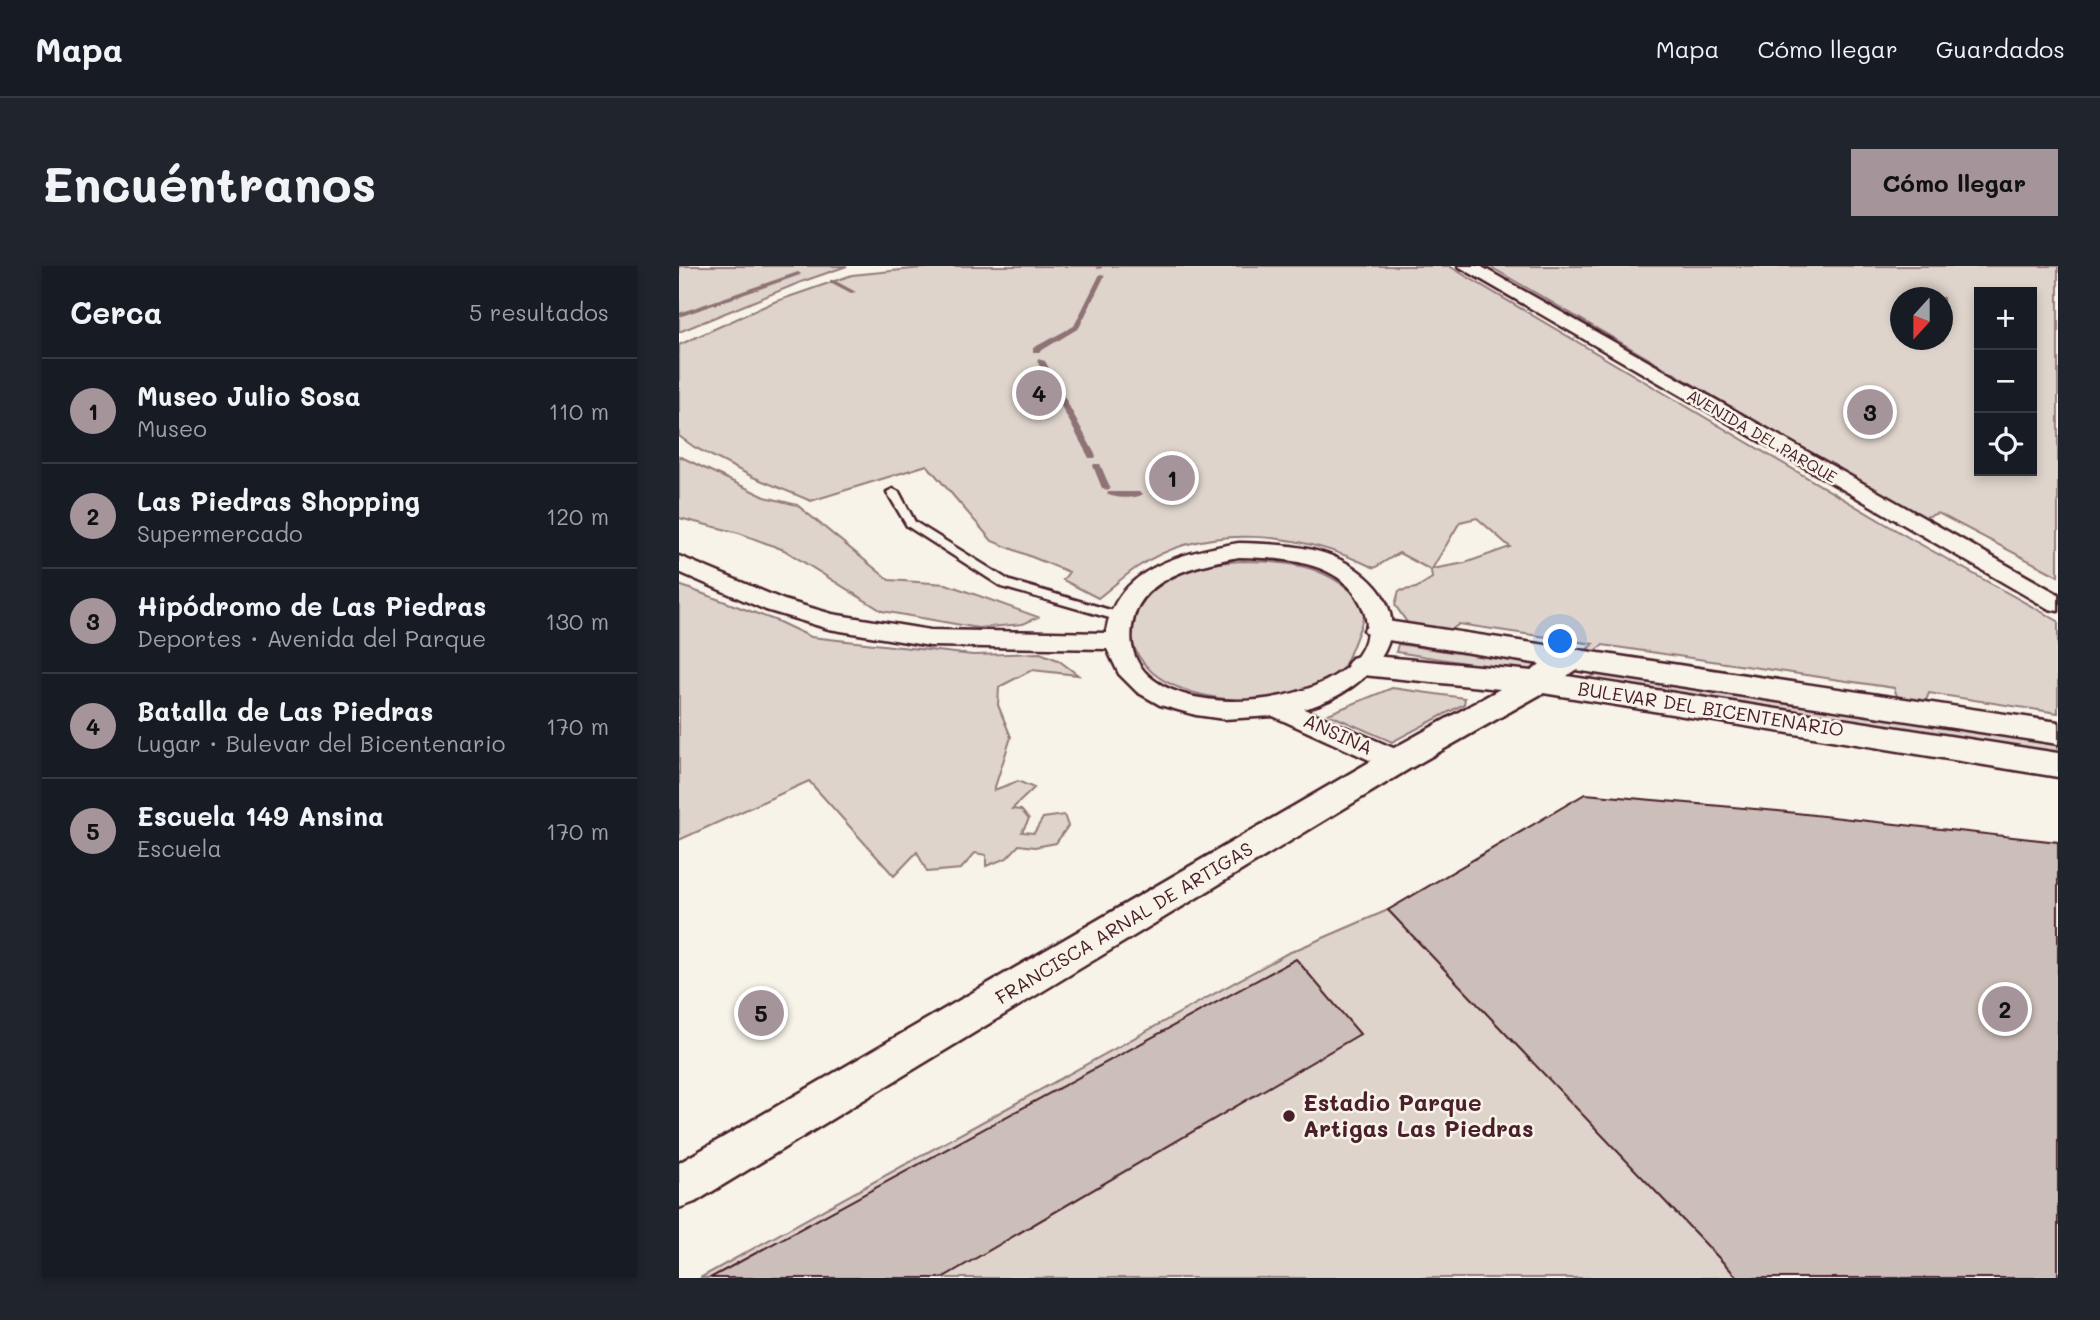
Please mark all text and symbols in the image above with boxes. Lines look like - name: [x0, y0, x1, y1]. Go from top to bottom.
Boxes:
- text: Mapa: [35, 27, 123, 70]
- text: Mapa: [1656, 33, 1720, 64]
- text: Cómo llegar: [1758, 33, 1898, 64]
- text: Guardados: [1936, 33, 2065, 64]
- button: Cómo llegar: [1851, 149, 2058, 216]
- text: Encuéntranos: [42, 151, 376, 214]
- north arrow: [1890, 287, 1953, 350]
- map controls: [1974, 287, 2037, 476]
- button: +: [1974, 287, 2037, 350]
- text: Cerca: [70, 292, 162, 332]
- text: 5 resultados: [469, 297, 609, 327]
- button: −: [1974, 350, 2037, 413]
- pin: 4: [1016, 367, 1062, 419]
- text: Museo Julio Sosa: [137, 379, 361, 413]
- street label: AVENIDA DEL PARQUE: [1683, 384, 1841, 487]
- pin: 3: [1847, 386, 1893, 438]
- text: 1: [88, 396, 98, 426]
- text: 110 m: [549, 396, 609, 426]
- text: Museo: [137, 413, 207, 443]
- button: locate: [1974, 413, 2037, 476]
- pin: 1: [1149, 452, 1195, 504]
- text: Las Piedras Shopping: [137, 484, 420, 518]
- text: 2: [87, 501, 99, 531]
- text: 120 m: [546, 501, 609, 531]
- text: Supermercado: [137, 518, 303, 548]
- text: Hipódromo de Las Piedras: [137, 589, 486, 623]
- text: 3: [86, 606, 100, 636]
- text: 130 m: [545, 606, 609, 636]
- text: Deportes · Avenida del Parque: [137, 623, 486, 653]
- your location: [1543, 624, 1577, 658]
- street label: BULEVAR DEL BICENTENARIO: [1576, 675, 1846, 742]
- text: Batalla de Las Piedras: [137, 694, 433, 728]
- street label: ANSINA: [1300, 707, 1377, 760]
- text: 4: [86, 711, 100, 741]
- text: 170 m: [546, 711, 609, 741]
- text: Lugar · Bulevar del Bicentenario: [137, 728, 505, 758]
- text: Escuela 149 Ansina: [137, 799, 384, 833]
- text: 5: [86, 816, 100, 846]
- text: 170 m: [546, 816, 609, 846]
- text: Escuela: [137, 833, 222, 863]
- street label: FRANCISCA ARNAL DE ARTIGAS: [990, 836, 1257, 1010]
- pin: 2: [1982, 983, 2028, 1035]
- pin: 5: [738, 987, 784, 1039]
- place label: Estadio Parque Artigas Las Piedras: [1303, 1087, 1533, 1143]
- marker: Estadio Parque Artigas Las Piedras: [1281, 1108, 1297, 1124]

